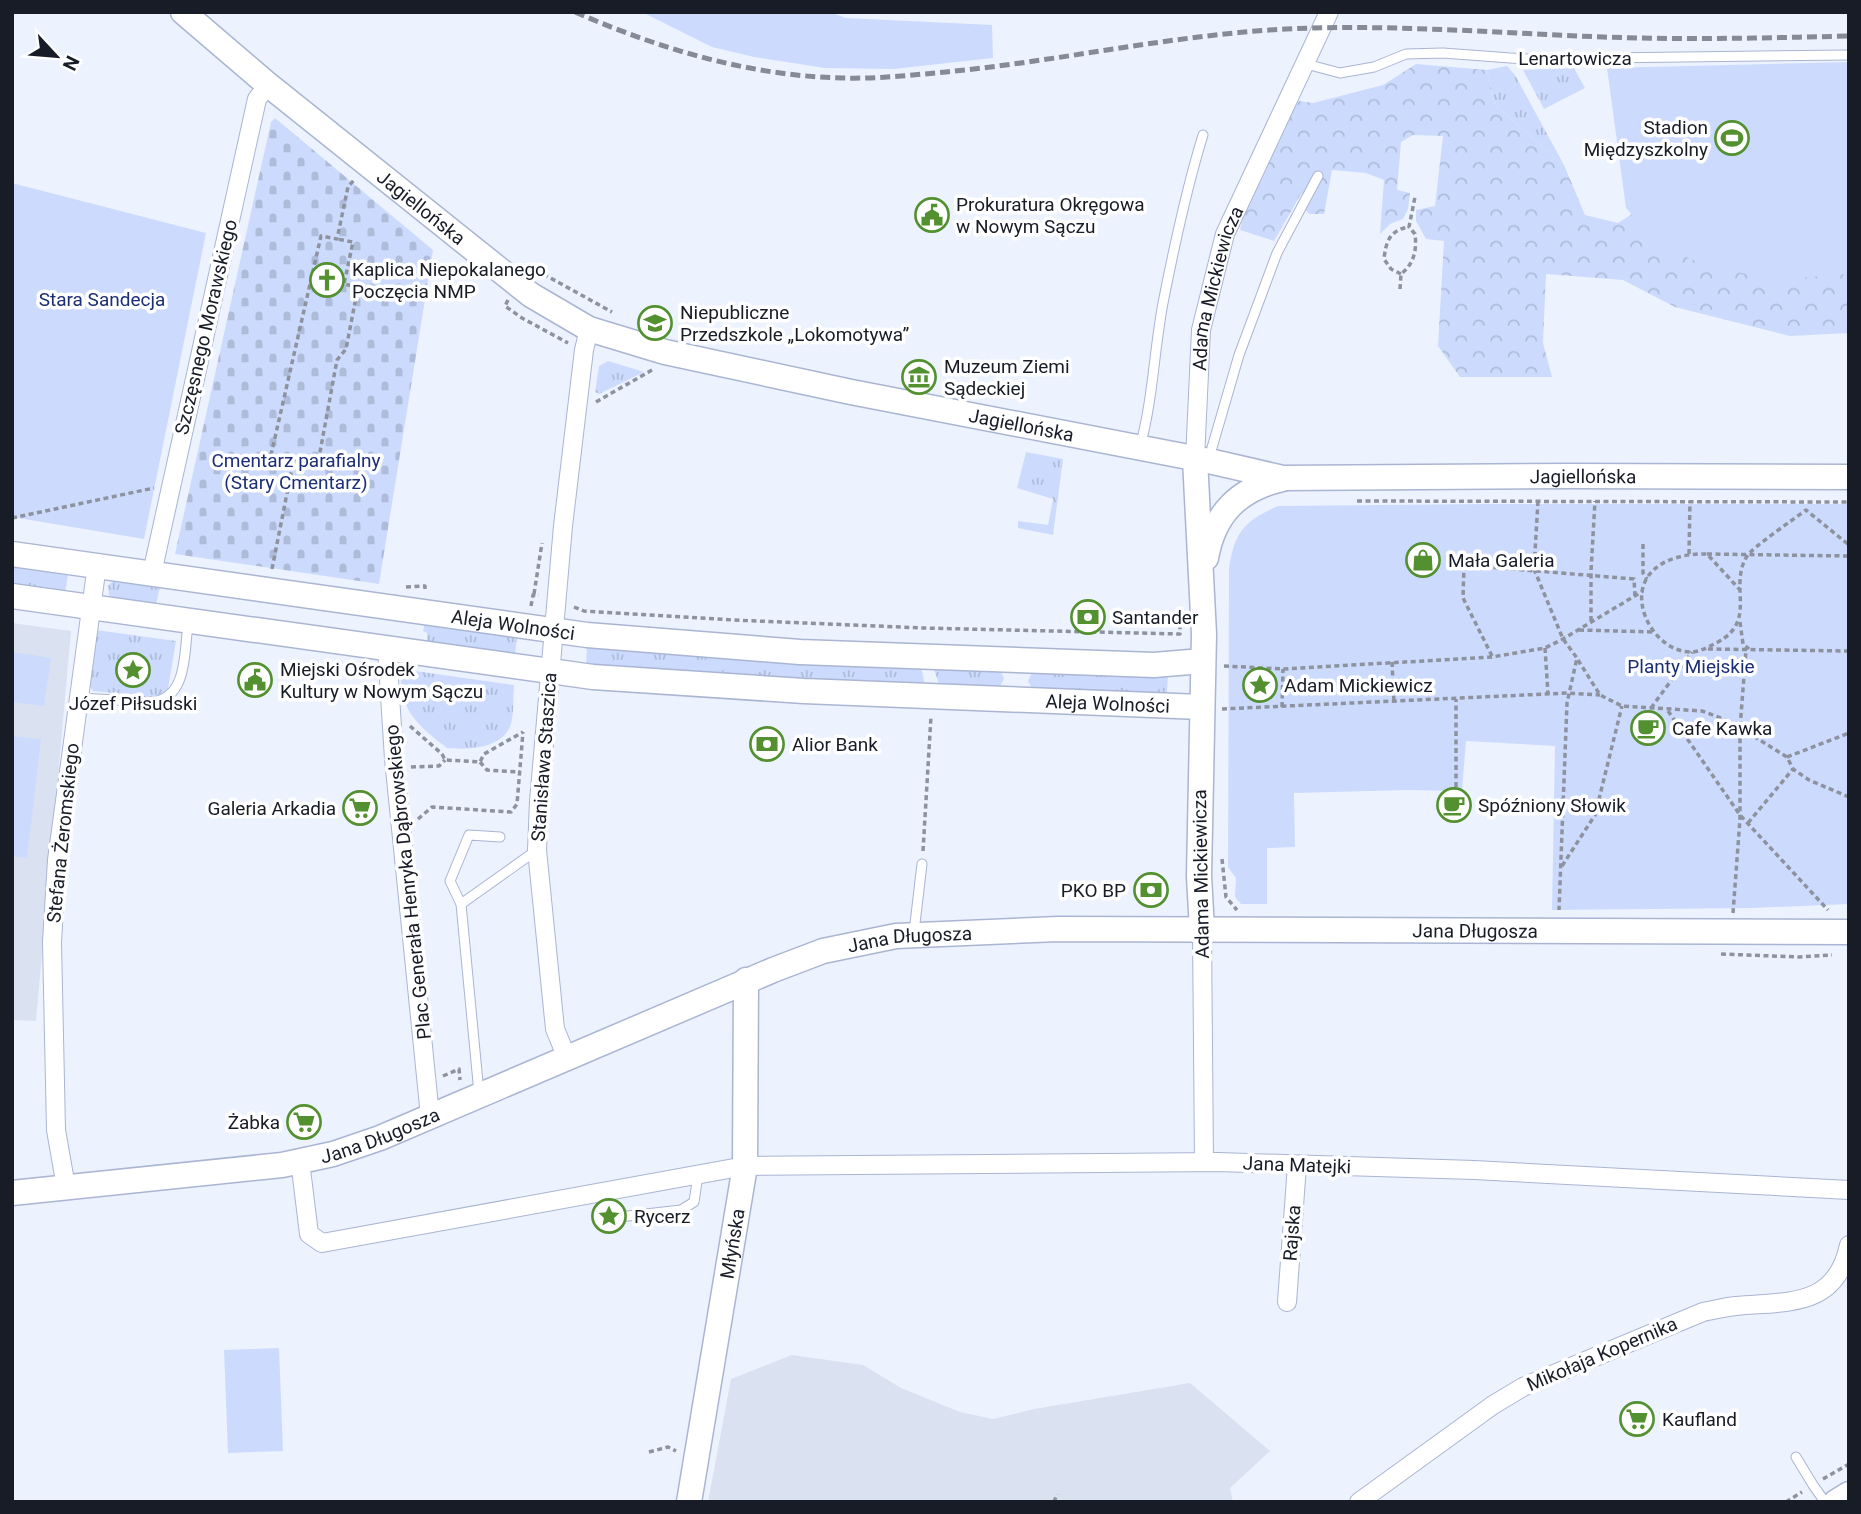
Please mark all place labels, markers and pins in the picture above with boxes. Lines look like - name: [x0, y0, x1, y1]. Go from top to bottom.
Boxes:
- place label: Stadion Międzyszkolny: [1584, 116, 1708, 161]
- sports icon: Stadion Międzyszkolny: [1713, 119, 1751, 157]
- place label: Prokuratura Okręgowa w Nowym Sączu: [956, 193, 1145, 238]
- public building icon: Prokuratura Okręgowa w Nowym Sączu: [913, 196, 951, 234]
- place label: Kaplica Niepokalanego Poczęcia NMP: [352, 258, 546, 303]
- church icon: Kaplica Niepokalanego Poczęcia NMP: [308, 261, 346, 299]
- place label: Niepubliczne Przedszkole „Lokomotywa”: [680, 301, 909, 346]
- school or university icon: Niepubliczne Przedszkole „Lokomotywa”: [636, 304, 674, 342]
- place label: Muzeum Ziemi Sądeckiej: [944, 355, 1070, 400]
- museum icon: Muzeum Ziemi Sądeckiej: [900, 358, 938, 396]
- shop icon: Mała Galeria: [1404, 541, 1442, 579]
- place label: Mała Galeria: [1448, 549, 1554, 572]
- bank icon: Santander: [1069, 598, 1107, 636]
- place label: Santander: [1112, 606, 1199, 629]
- place icon: Józef Piłsudski: [114, 651, 152, 689]
- place label: Miejski Ośrodek Kultury w Nowym Sączu: [280, 658, 483, 703]
- public building icon: Miejski Ośrodek Kultury w Nowym Sączu: [236, 661, 274, 699]
- place icon: Adam Mickiewicz: [1241, 666, 1279, 704]
- place label: Adam Mickiewicz: [1284, 674, 1433, 697]
- place label: Józef Piłsudski: [69, 692, 197, 715]
- cafe icon: Cafe Kawka: [1629, 709, 1667, 747]
- place label: Cafe Kawka: [1672, 717, 1772, 740]
- bank icon: Alior Bank: [748, 725, 786, 763]
- place label: Alior Bank: [792, 733, 878, 756]
- cafe icon: Spóźniony Słowik: [1435, 786, 1473, 824]
- supermarket icon: Galeria Arkadia: [341, 789, 379, 827]
- place label: Spóźniony Słowik: [1478, 794, 1626, 817]
- place label: Galeria Arkadia: [207, 797, 336, 820]
- bank icon: PKO BP: [1132, 871, 1170, 909]
- place label: PKO BP: [1061, 879, 1126, 902]
- supermarket icon: Żabka: [285, 1103, 323, 1141]
- place label: Żabka: [228, 1111, 280, 1134]
- place icon: Rycerz: [590, 1197, 628, 1235]
- place label: Rycerz: [634, 1205, 690, 1228]
- supermarket icon: Kaufland: [1618, 1400, 1656, 1438]
- place label: Kaufland: [1662, 1408, 1737, 1431]

